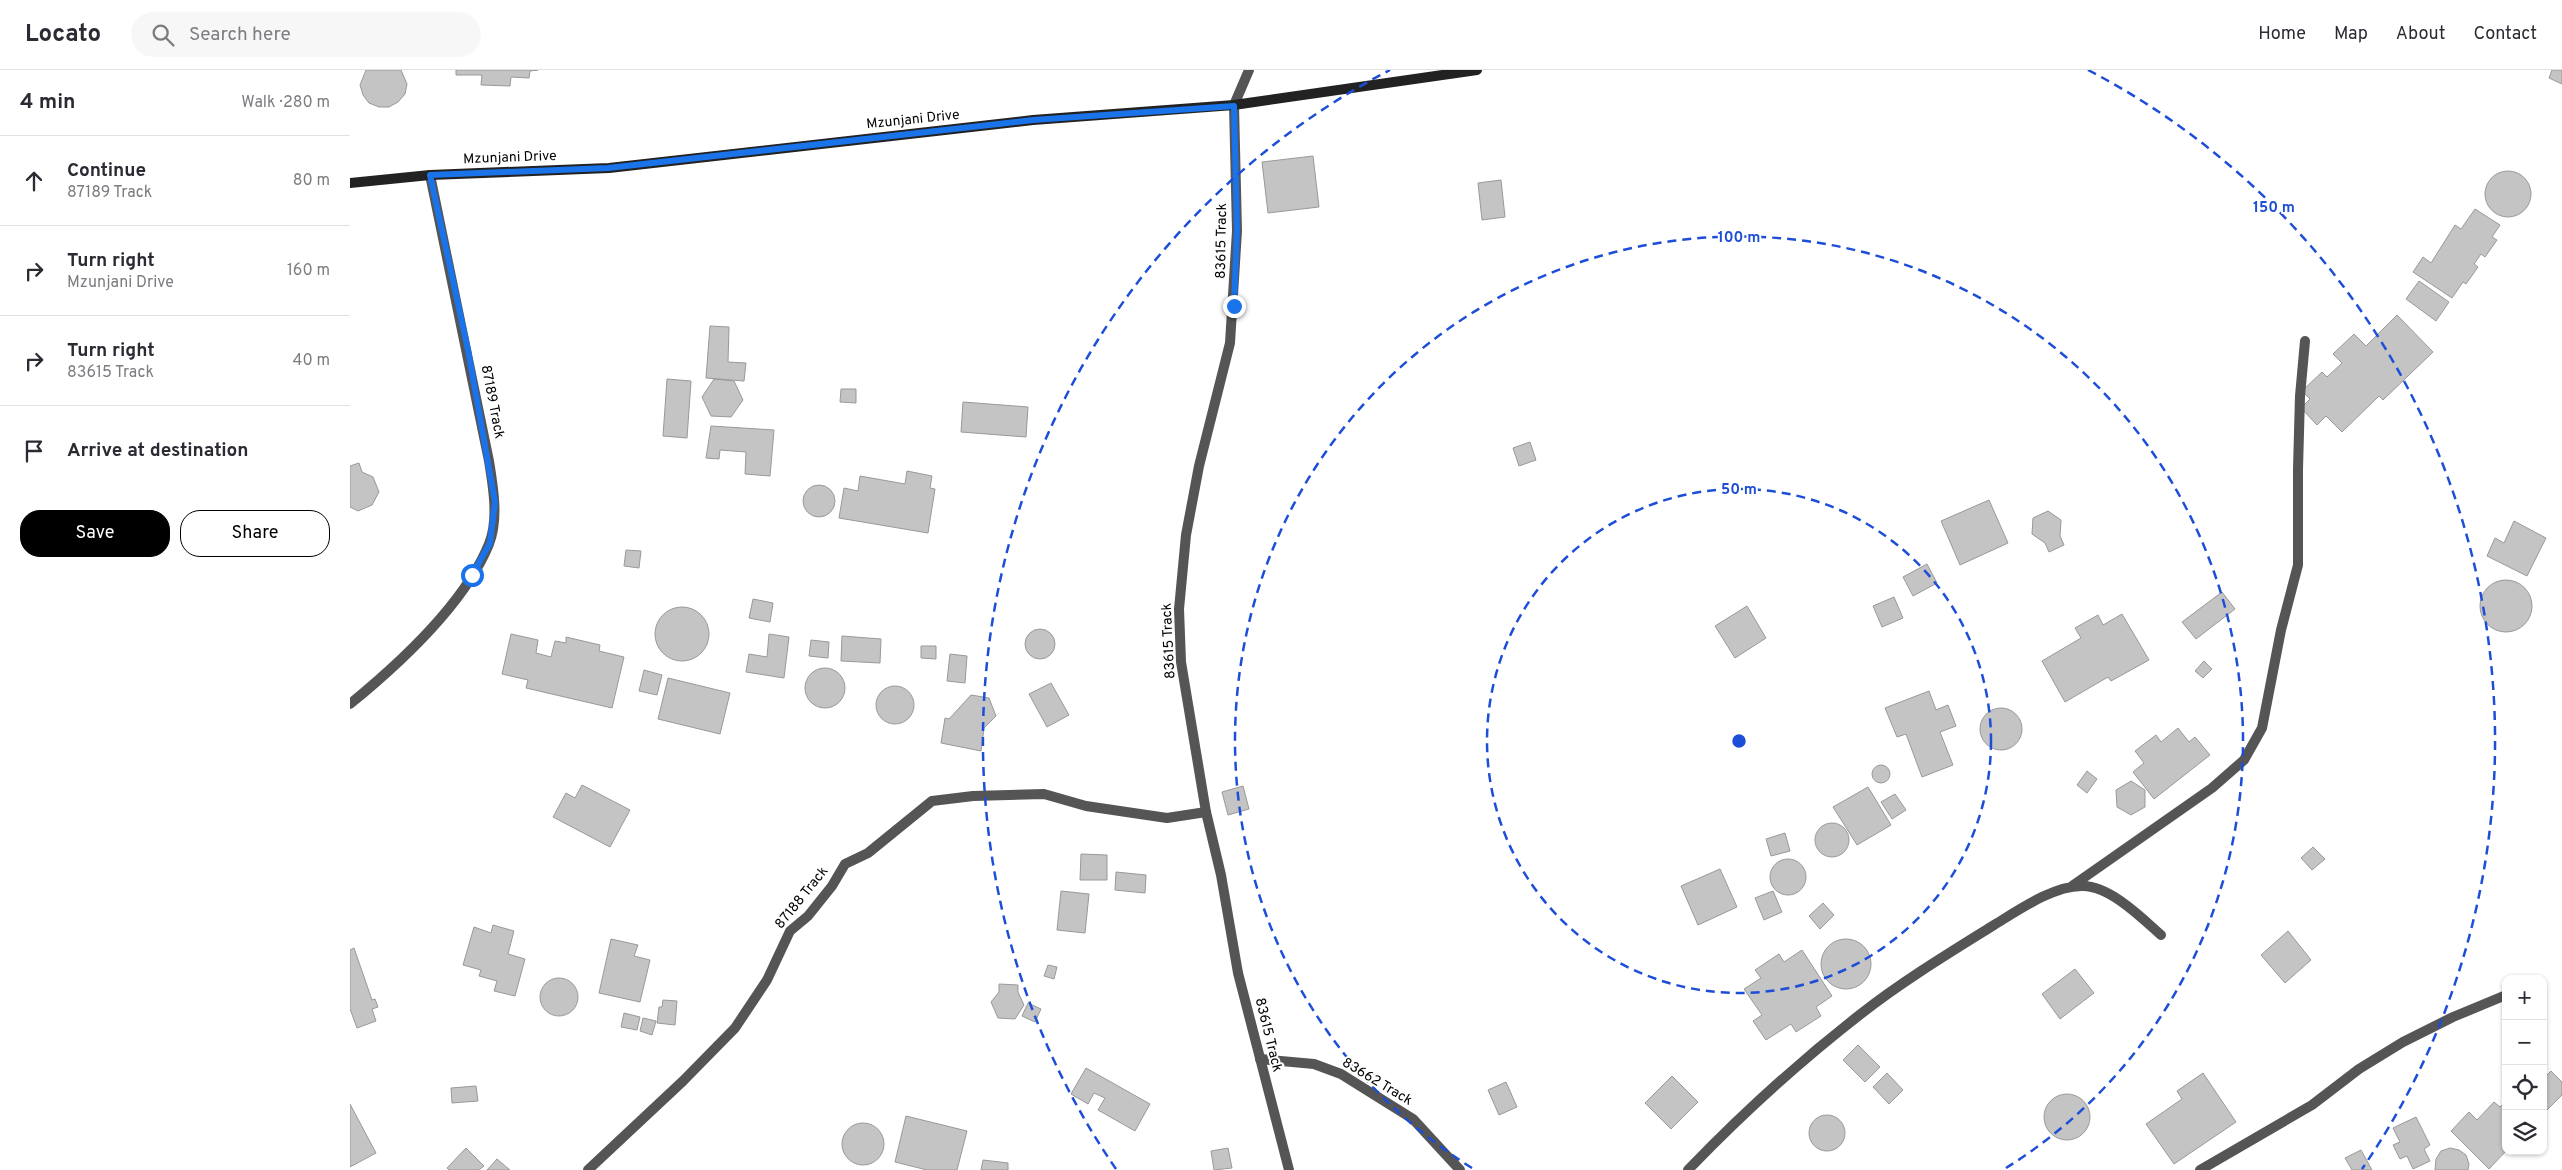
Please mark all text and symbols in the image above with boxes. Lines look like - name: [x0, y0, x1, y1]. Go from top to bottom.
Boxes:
- search box: [131, 12, 481, 57]
- text: Locato: [25, 20, 101, 50]
- icon: search: [149, 21, 177, 49]
- text: Search here: [189, 23, 291, 47]
- text: Home: [2258, 23, 2306, 46]
- text: Map: [2334, 23, 2368, 46]
- text: About: [2396, 23, 2445, 46]
- text: Contact: [2473, 23, 2537, 46]
- text: 4 min: [20, 89, 76, 116]
- text: Walk · 280 m: [241, 93, 330, 113]
- street label: Mzunjani Drive: [866, 107, 960, 133]
- street label: Mzunjani Drive: [463, 148, 557, 168]
- text: Continue: [67, 159, 146, 183]
- icon: ahead: [20, 167, 48, 195]
- text: 80 m: [293, 171, 330, 191]
- text: 87189 Track: [67, 183, 152, 203]
- text: 150 m: [2253, 199, 2295, 218]
- street label: 83615 Track: [1213, 203, 1231, 279]
- text: 100 m: [1718, 229, 1760, 248]
- text: Turn right: [67, 249, 155, 273]
- icon: right: [20, 257, 48, 285]
- text: 160 m: [287, 261, 330, 281]
- text: Mzunjani Drive: [67, 273, 174, 293]
- route end: [1223, 295, 1246, 318]
- text: Turn right: [67, 339, 155, 363]
- icon: right: [20, 347, 48, 375]
- text: 40 m: [292, 351, 330, 371]
- text: 83615 Track: [67, 363, 154, 383]
- street label: 87189 Track: [477, 364, 507, 440]
- icon: arrive: [20, 437, 48, 465]
- text: Arrive at destination: [67, 439, 248, 463]
- text: 50 m: [1721, 481, 1757, 500]
- button: Save: [20, 510, 170, 557]
- button: Share: [180, 510, 330, 557]
- route start: [461, 564, 484, 587]
- street label: 83615 Track: [1159, 603, 1179, 679]
- centre of rings: [1730, 732, 1748, 750]
- street label: 87188 Track: [772, 863, 832, 933]
- map controls: [2502, 975, 2547, 1155]
- button: +: [2502, 975, 2547, 1020]
- street label: 83615 Track: [1251, 996, 1285, 1074]
- button: −: [2502, 1020, 2547, 1065]
- street label: 83662 Track: [1339, 1054, 1415, 1110]
- button: locate: [2502, 1065, 2547, 1110]
- button: layers: [2502, 1110, 2547, 1155]

